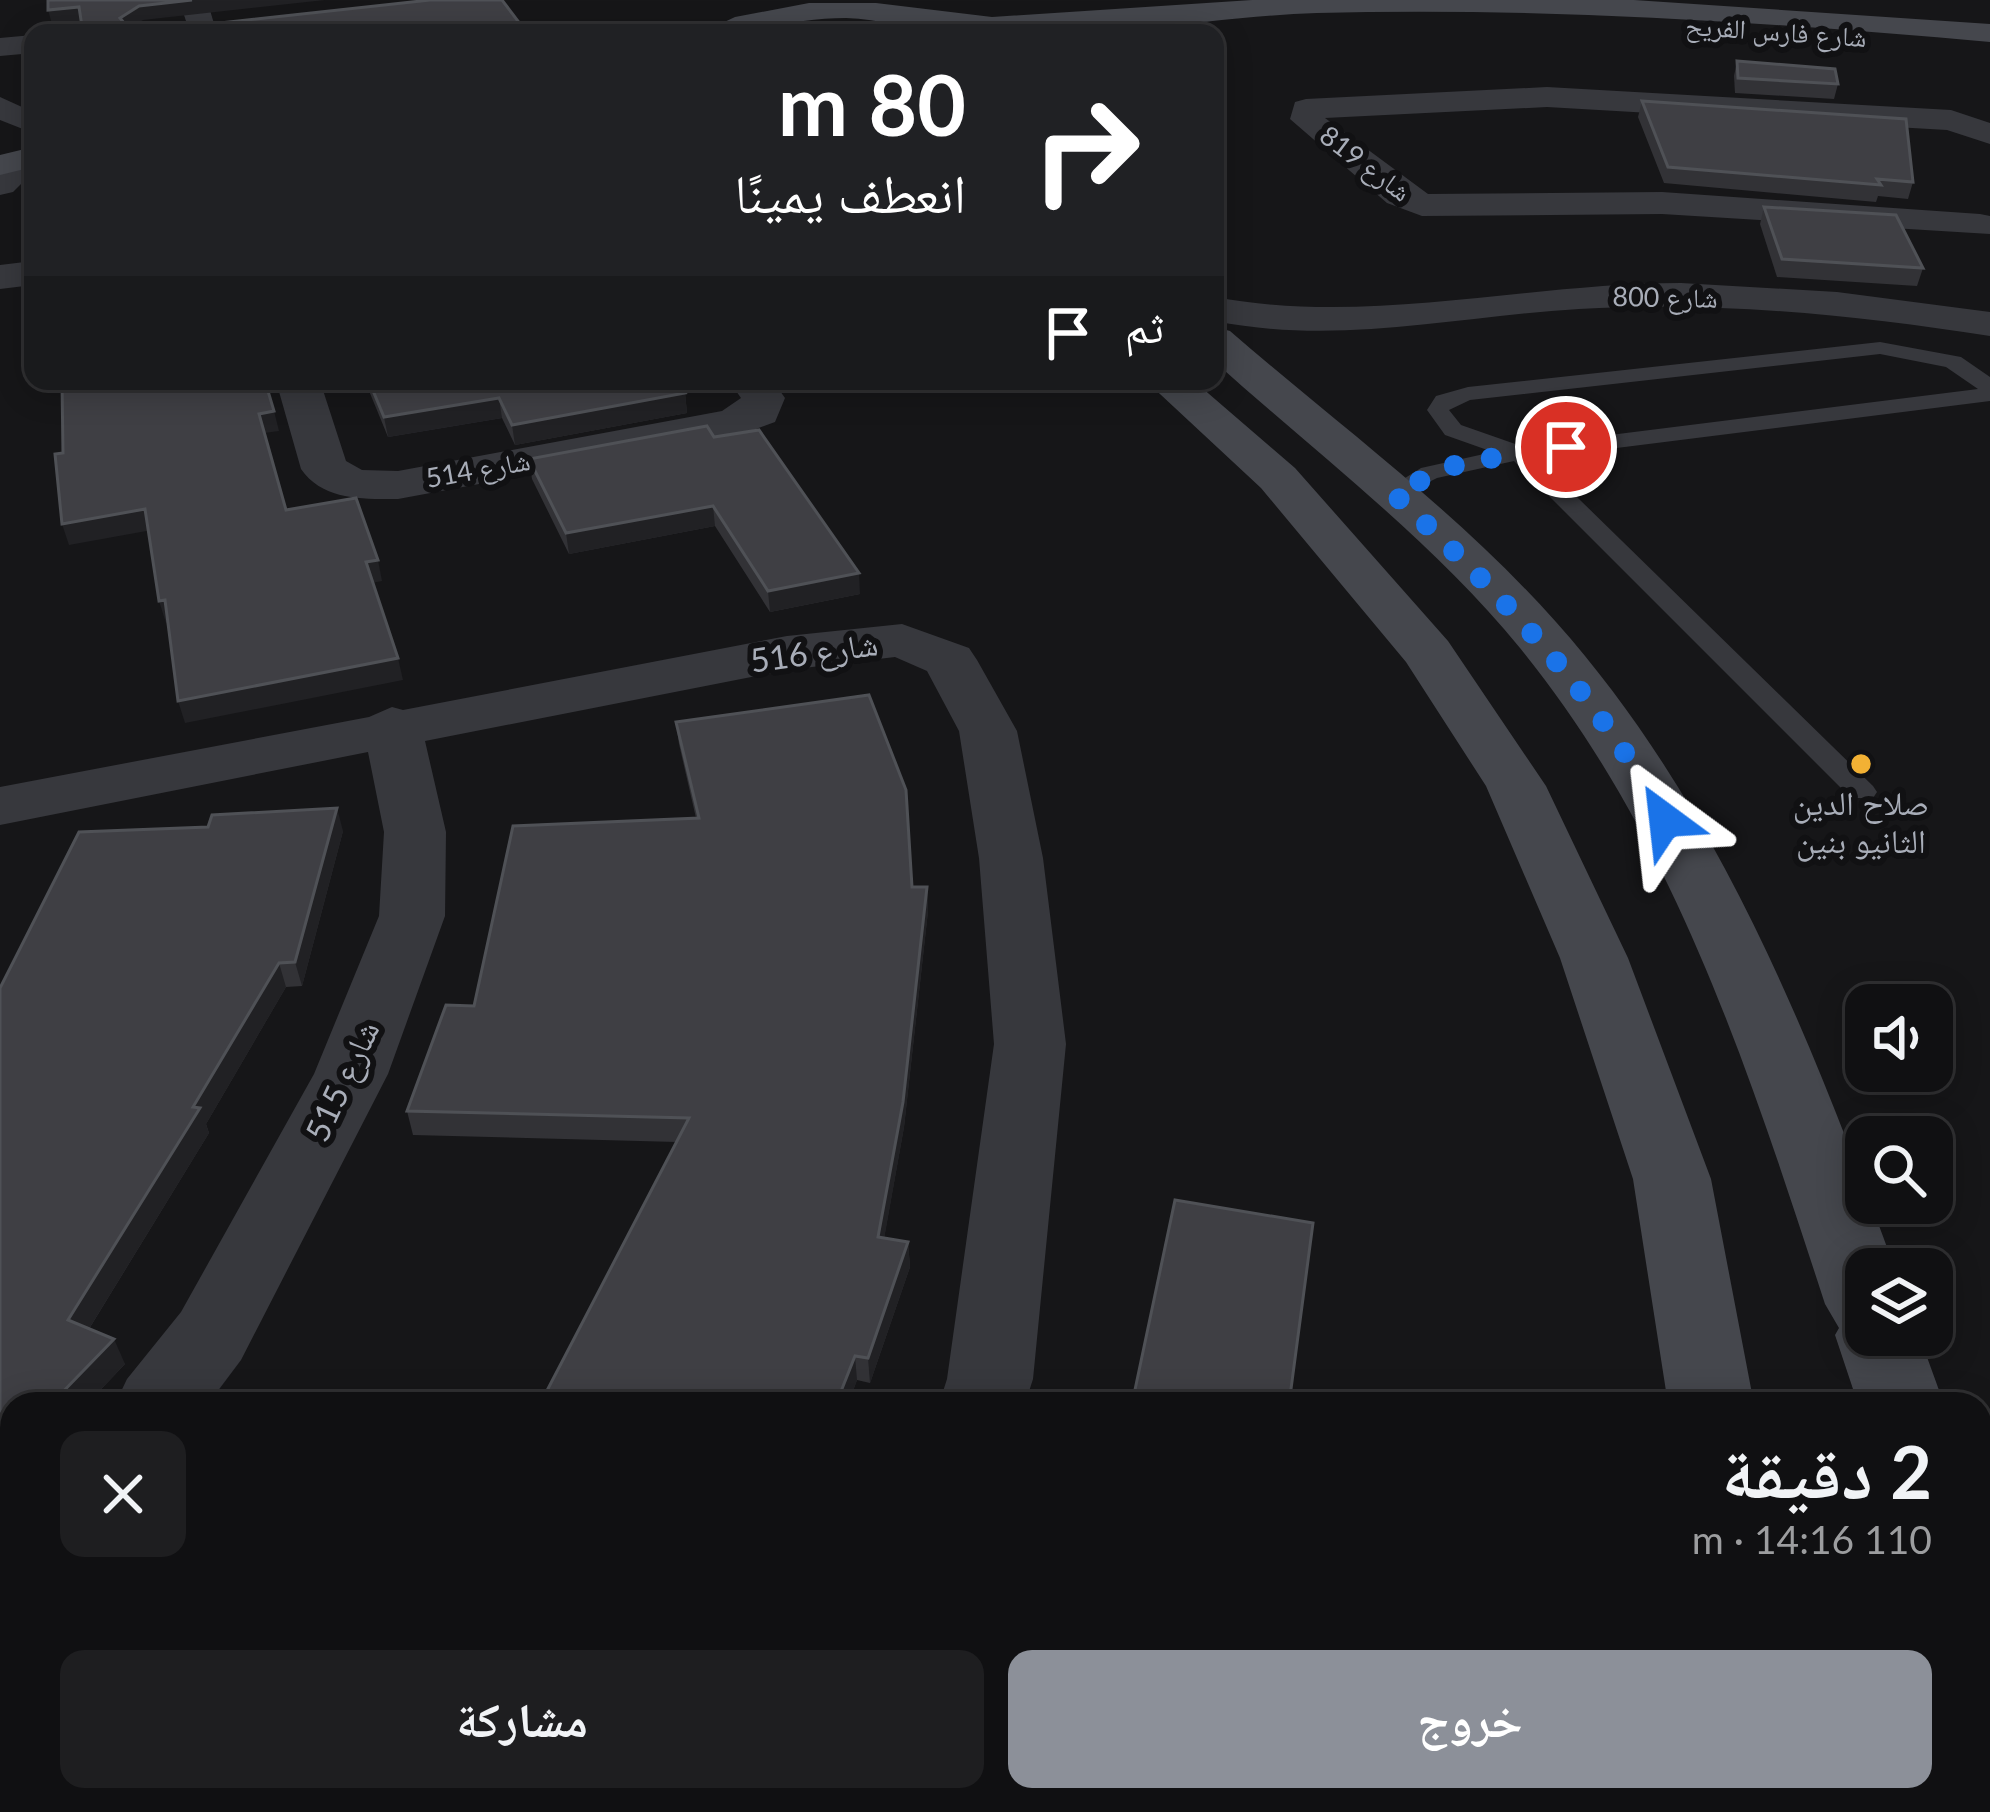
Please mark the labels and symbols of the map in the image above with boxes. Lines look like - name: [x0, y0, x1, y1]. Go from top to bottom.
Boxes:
- street label: شارع فارس الفريح: [1684, 8, 1868, 55]
- street label: شارع 819: [1313, 118, 1418, 209]
- street label: شارع 800: [1612, 279, 1718, 316]
- pin: [1515, 396, 1617, 498]
- street label: شارع 514: [423, 443, 533, 496]
- street label: شارع 516: [747, 622, 881, 682]
- marker: صلاح الدين الثانيو بنين: [1848, 751, 1874, 777]
- position arrow: [1602, 757, 1728, 883]
- place label: صلاح الدين الثانيو بنين: [1793, 782, 1929, 862]
- street label: شارع 515: [296, 1014, 388, 1148]

